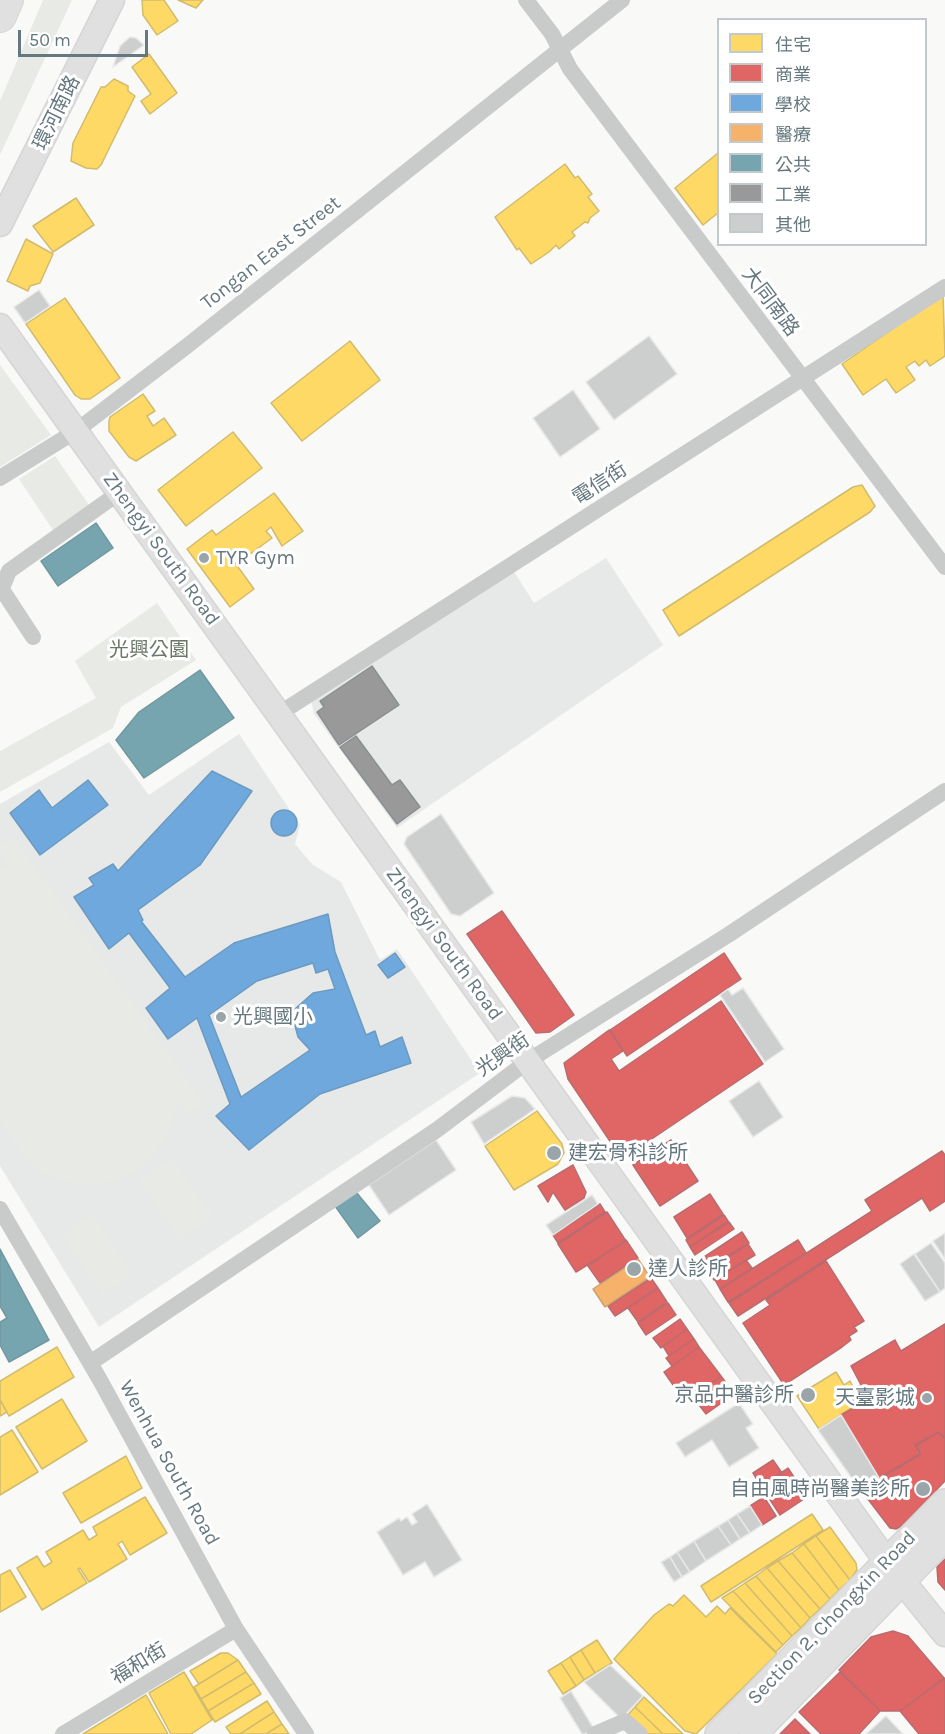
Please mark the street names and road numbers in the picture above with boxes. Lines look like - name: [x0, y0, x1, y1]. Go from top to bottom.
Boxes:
- street label: 環河南路: [29, 72, 85, 154]
- street label: Tongan East Street: [196, 191, 346, 315]
- street label: 大同南路: [736, 263, 804, 341]
- street label: 電信街: [568, 458, 632, 510]
- street label: Zhengyi South Road: [97, 468, 225, 630]
- street label: Zhengyi South Road: [380, 863, 508, 1025]
- street label: 光興街: [472, 1028, 534, 1082]
- street label: Wenhua South Road: [114, 1376, 224, 1550]
- street label: Section 2, Chongxin Road: [743, 1526, 921, 1710]
- street label: 福和街: [107, 1638, 171, 1690]

